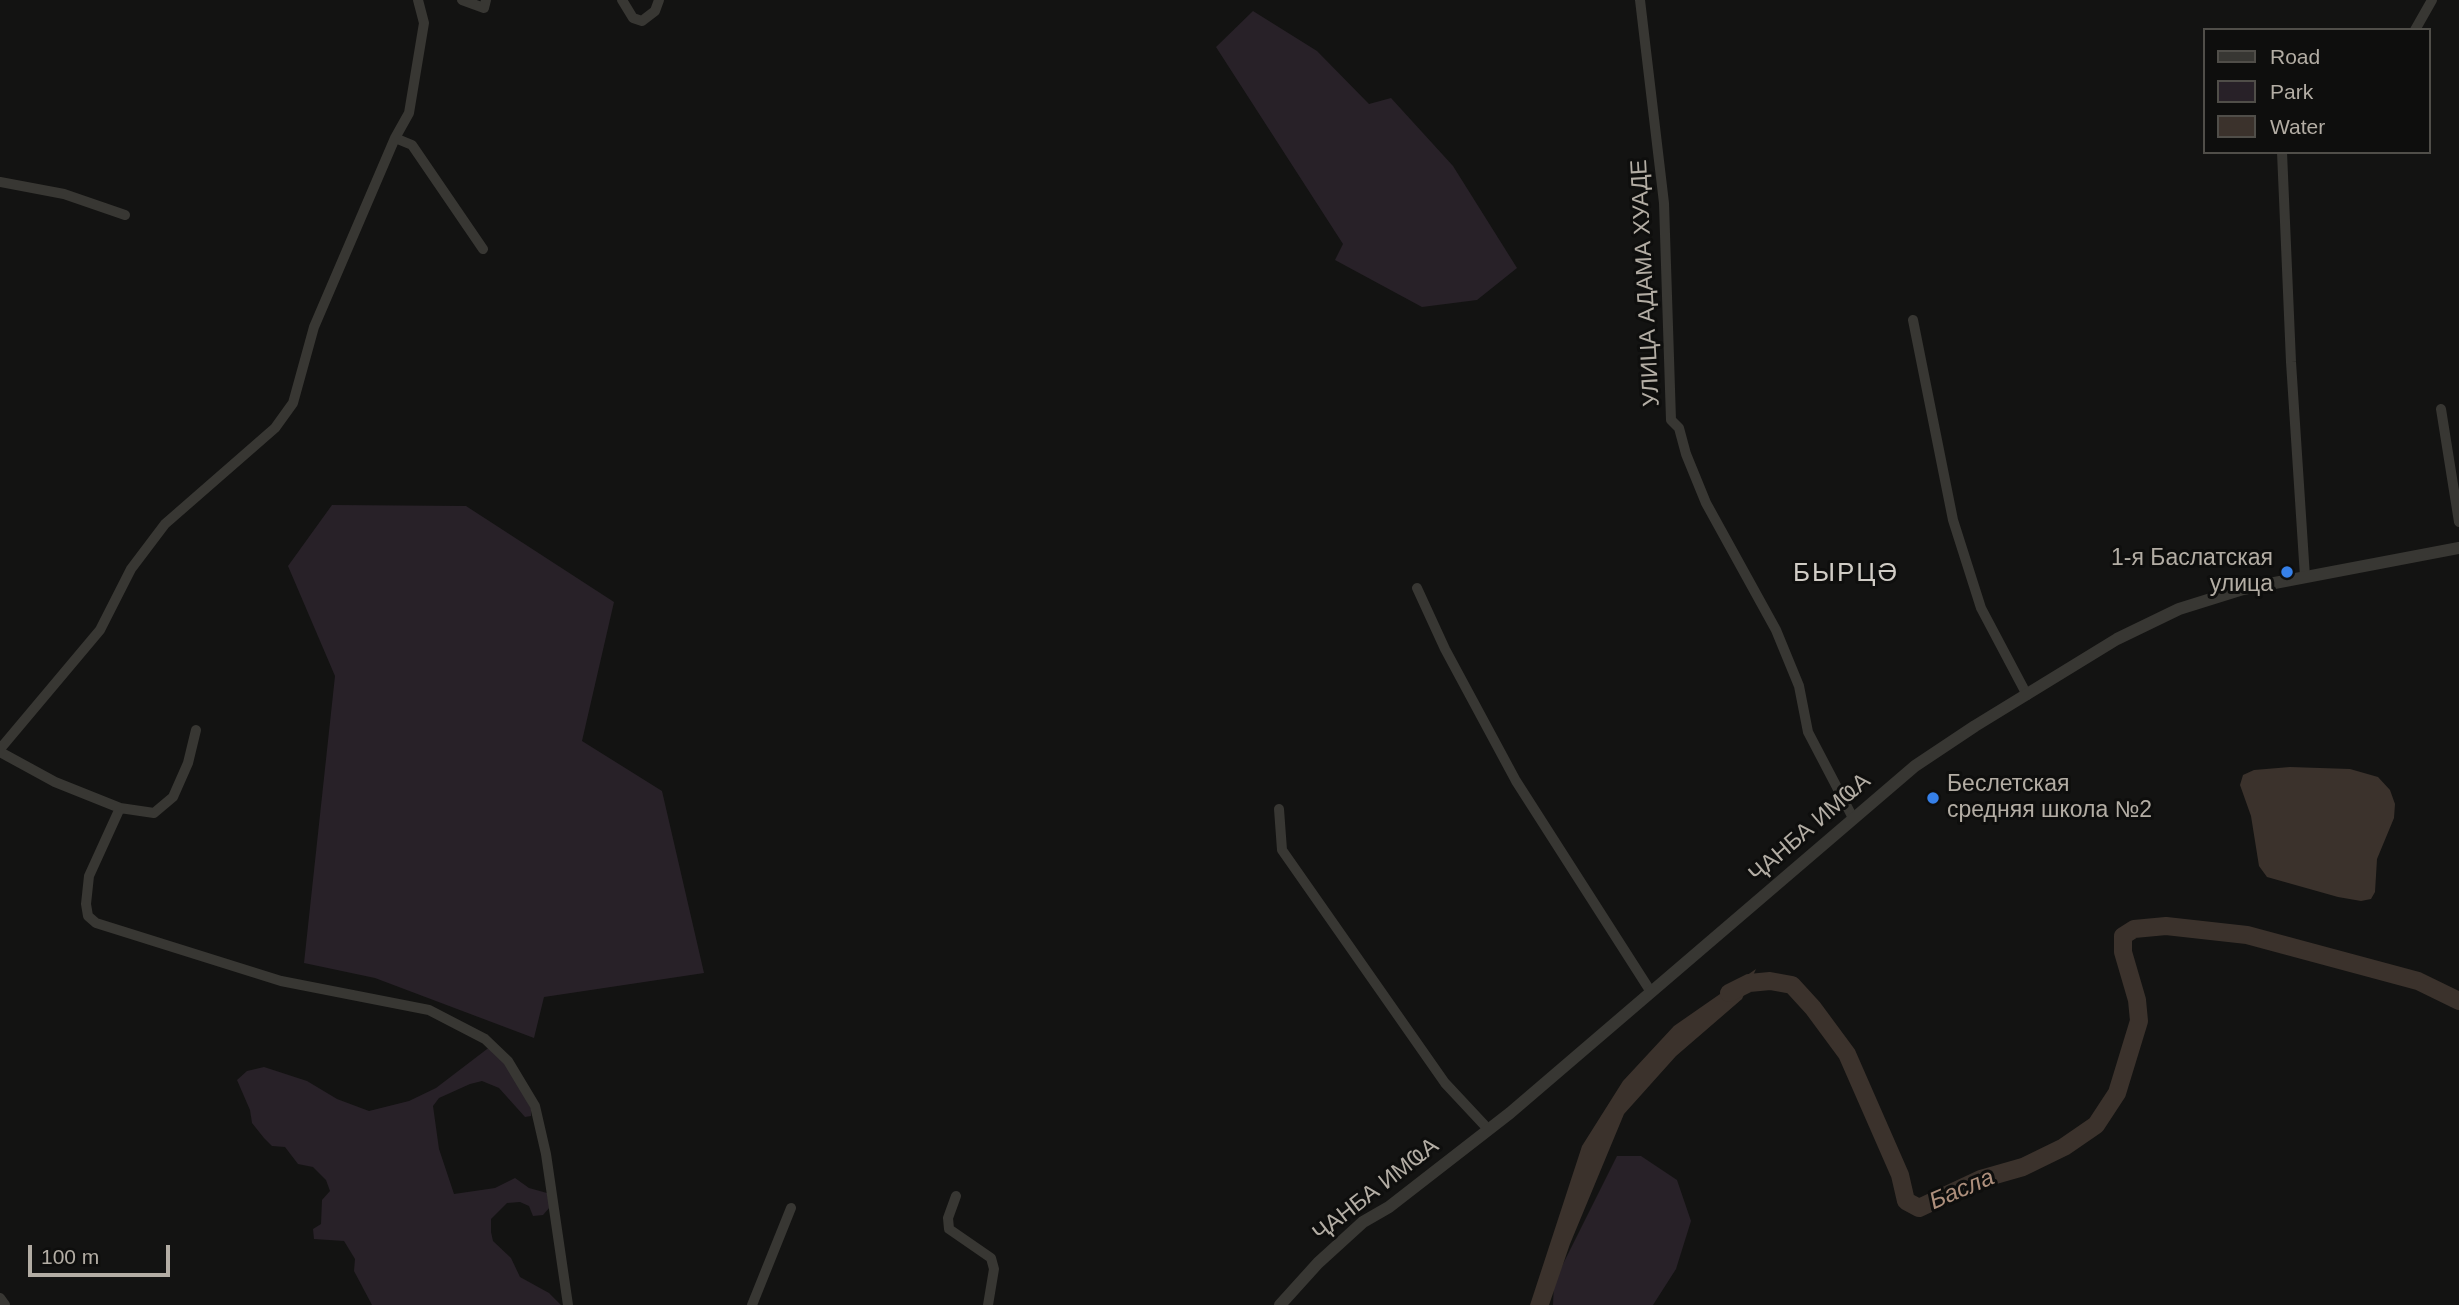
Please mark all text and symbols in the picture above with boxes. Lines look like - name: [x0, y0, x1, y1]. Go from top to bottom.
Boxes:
- legend: [2204, 28, 2431, 154]
- text: Road: [2270, 45, 2320, 68]
- text: Park: [2270, 80, 2313, 103]
- text: Water: [2270, 115, 2325, 138]
- street label: УЛИЦА АДАМА ХУАДЕ: [1626, 159, 1666, 407]
- place label: 1-я Баслатская улица: [2111, 545, 2273, 599]
- district label: БЫРЦӘ: [1794, 558, 1898, 590]
- marker: 1-я Баслатская улица: [2279, 564, 2295, 580]
- street label: ҶАНБА ИМҨА: [1744, 768, 1876, 888]
- place label: Беслетская средняя школа №2: [1947, 771, 2152, 825]
- marker: Беслетская средняя школа №2: [1925, 790, 1941, 806]
- street label: ҶАНБА ИМҨА: [1308, 1132, 1444, 1248]
- water label: Басла: [1925, 1163, 1999, 1217]
- scale bar: [32, 1232, 173, 1276]
- text: 100 m: [41, 1245, 99, 1268]

